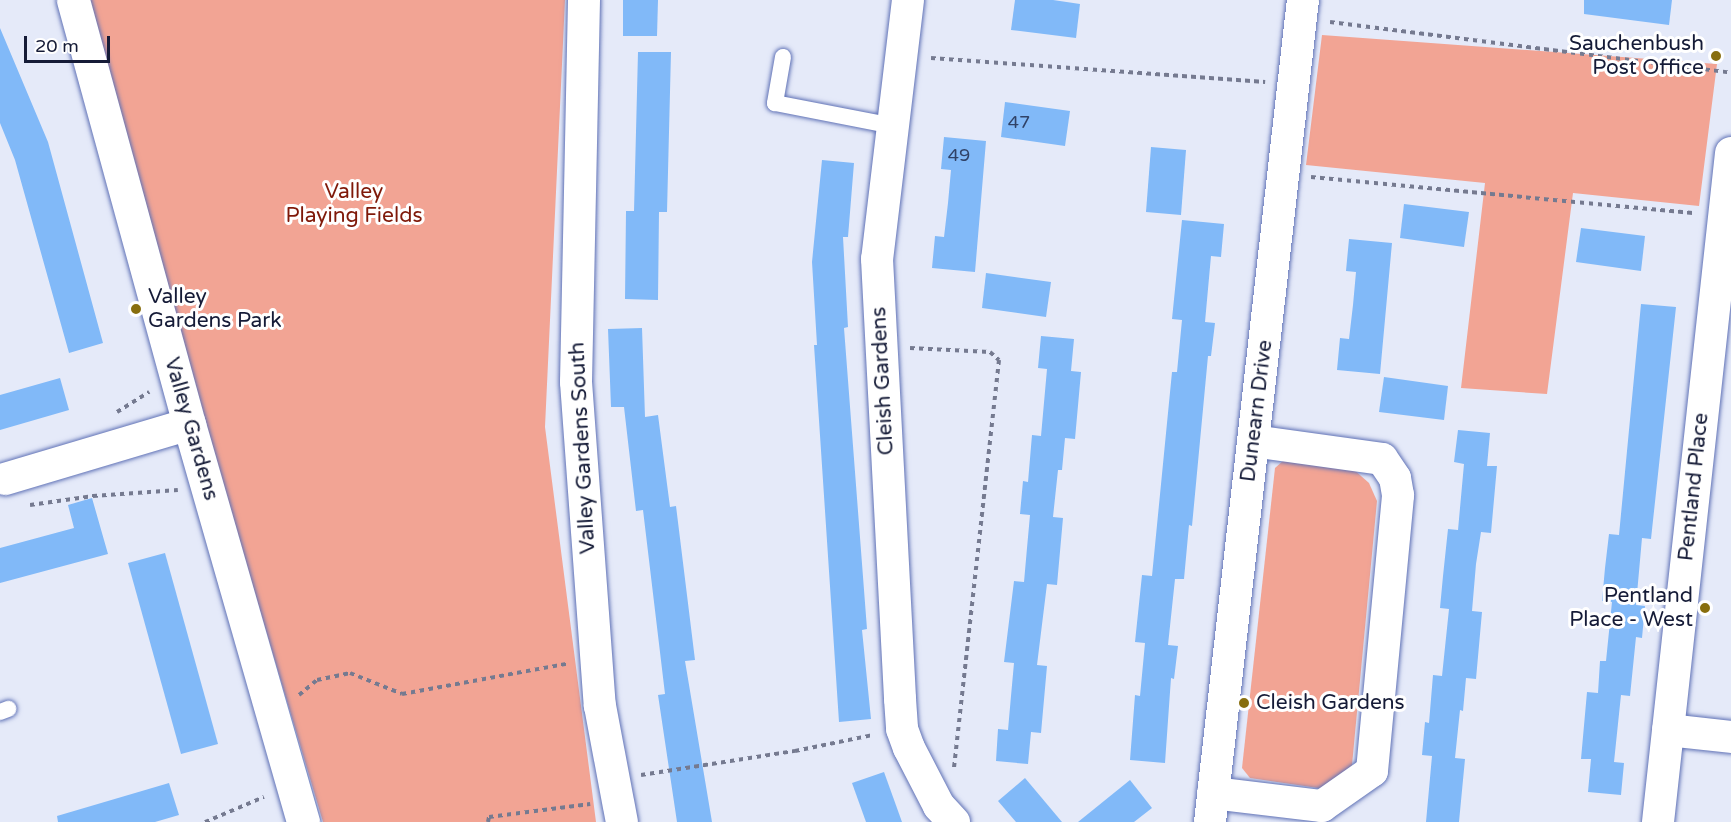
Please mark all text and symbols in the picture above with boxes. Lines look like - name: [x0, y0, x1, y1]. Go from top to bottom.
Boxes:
- scale bar: [27, 24, 112, 62]
- place label: Sauchenbush Post Office: [1569, 31, 1704, 81]
- text: 20 m: [35, 35, 79, 57]
- marker: Sauchenbush Post Office: [1709, 49, 1723, 63]
- house number: 47: [1008, 111, 1030, 133]
- house number: 49: [948, 144, 970, 166]
- park label: Valley Playing Fields: [285, 179, 423, 229]
- place label: Valley Gardens Park: [148, 284, 282, 334]
- marker: Valley Gardens Park: [129, 302, 143, 316]
- street label: Cleish Gardens: [867, 306, 899, 456]
- street label: Dunearn Drive: [1236, 339, 1278, 483]
- street label: Valley Gardens South: [565, 341, 601, 555]
- street label: Valley Gardens: [159, 355, 223, 503]
- street label: Pentland Place: [1674, 412, 1714, 562]
- place label: Pentland Place - West: [1569, 583, 1693, 633]
- marker: Pentland Place - West: [1698, 601, 1712, 615]
- place label: Cleish Gardens: [1256, 690, 1405, 716]
- marker: Cleish Gardens: [1237, 696, 1251, 710]

